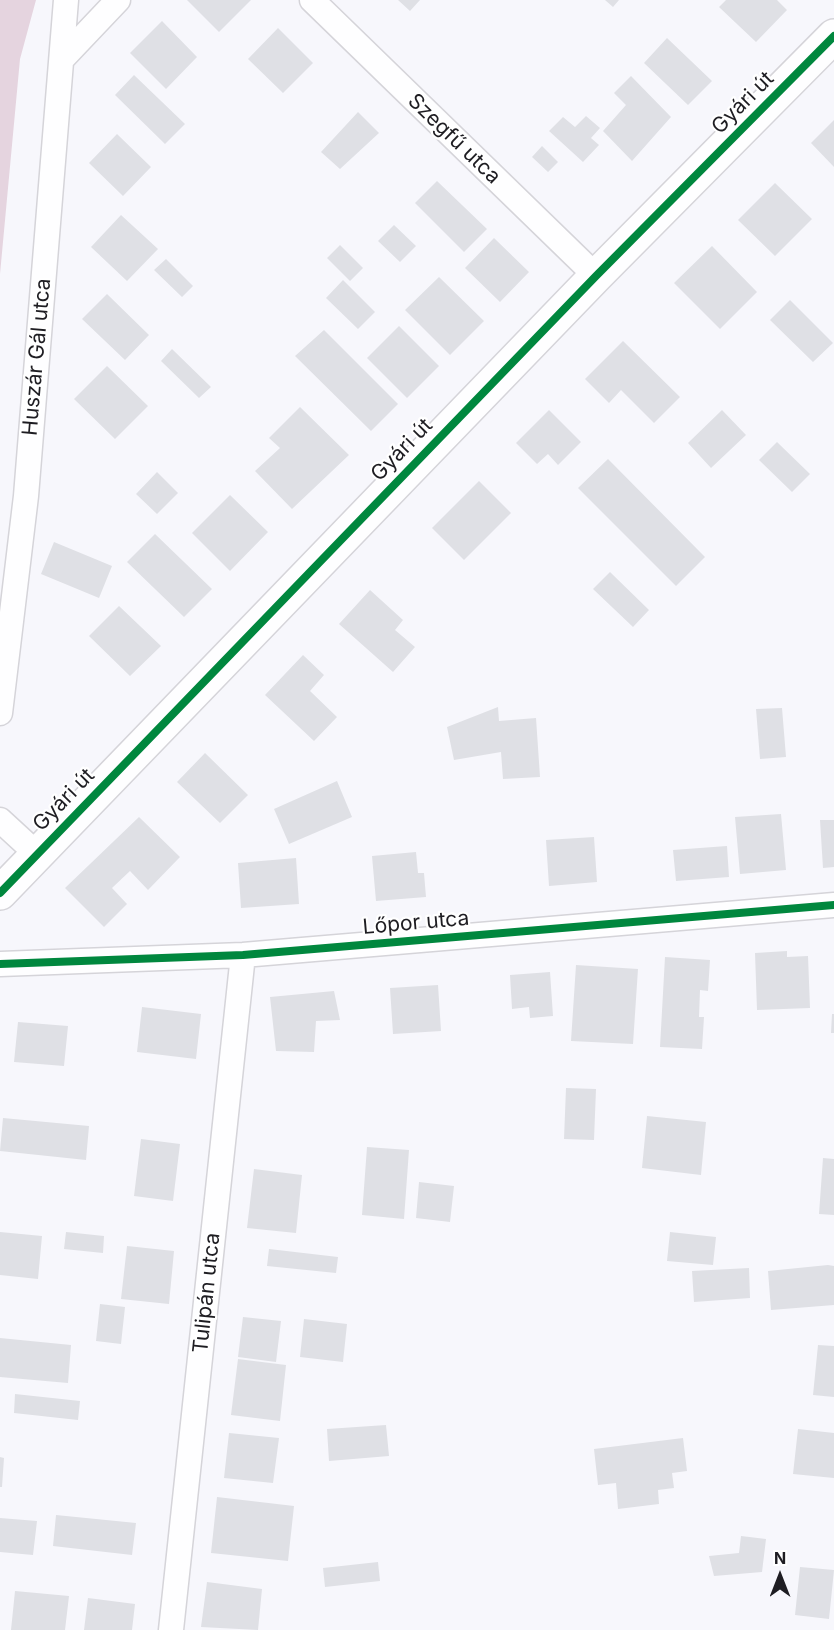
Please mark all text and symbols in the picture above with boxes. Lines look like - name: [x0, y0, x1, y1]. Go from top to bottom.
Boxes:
- street label: Gyári út: [707, 67, 779, 139]
- street label: Szegfű utca: [402, 89, 506, 189]
- street label: Huszár Gál utca: [18, 277, 56, 437]
- street label: Gyári út: [366, 413, 438, 487]
- street label: Gyári út: [28, 763, 100, 837]
- street label: Lőpor utca: [362, 906, 470, 940]
- street label: Tulipán utca: [188, 1232, 226, 1354]
- north arrow: [750, 1546, 810, 1606]
- text: N: [774, 1548, 786, 1568]

